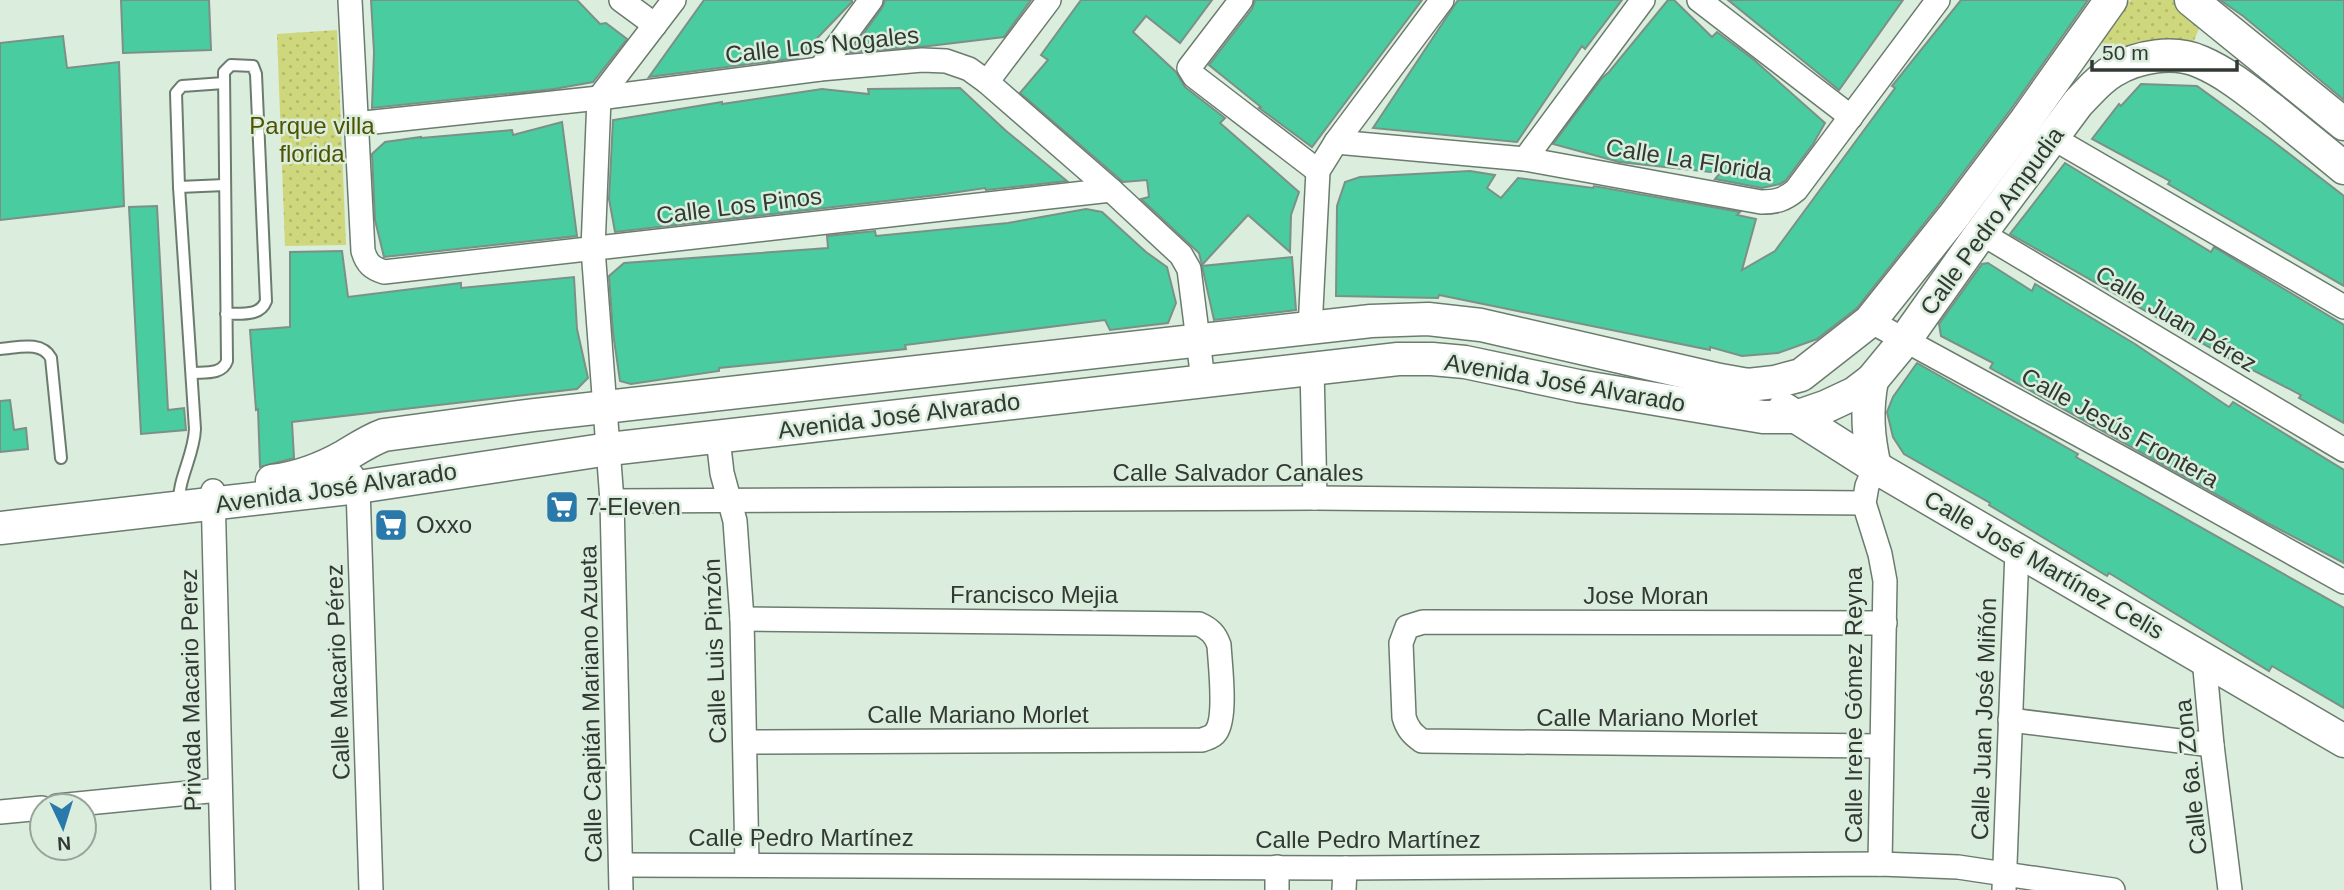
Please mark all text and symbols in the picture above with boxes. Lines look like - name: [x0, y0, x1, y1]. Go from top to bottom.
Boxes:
- street label: Calle Los Nogales: [724, 21, 920, 68]
- scale bar: [2092, 28, 2237, 72]
- text: 50 m: [2102, 41, 2149, 64]
- park label: Parque villa florida: [249, 112, 375, 167]
- street label: Calle Pedro Ampudia: [1914, 121, 2069, 320]
- street label: Calle La Florida: [1604, 133, 1775, 186]
- street label: Calle Los Pinos: [655, 182, 823, 229]
- street label: Calle Juan Pérez: [2091, 260, 2262, 377]
- street label: Avenida José Alvarado: [1443, 348, 1687, 417]
- street label: Calle Jesús Frontera: [2017, 362, 2224, 493]
- street label: Avenida José Alvarado: [776, 387, 1022, 444]
- street label: Avenida José Alvarado: [213, 457, 458, 518]
- street label: Calle Salvador Canales: [1113, 459, 1363, 486]
- street label: Calle José Martínez Celis: [1920, 485, 2169, 644]
- supermarket icon: 7-Eleven: [543, 488, 581, 526]
- place label: 7-Eleven: [586, 493, 681, 520]
- supermarket icon: Oxxo: [372, 506, 410, 544]
- place label: Oxxo: [416, 511, 472, 538]
- street label: Calle Capitán Mariano Azueta: [574, 544, 607, 863]
- street label: Calle Luis Pinzón: [698, 558, 731, 744]
- street label: Calle Macario Pérez: [320, 564, 355, 780]
- street label: Calle Irene Gómez Reyna: [1840, 566, 1867, 843]
- street label: Privada Macario Perez: [175, 568, 206, 812]
- street label: Francisco Mejia: [950, 581, 1119, 608]
- street label: Jose Moran: [1583, 582, 1709, 609]
- street label: Calle Juan José Miñón: [1966, 597, 2001, 841]
- street label: Calle 6a. Zona: [2169, 697, 2212, 856]
- street label: Calle Mariano Morlet: [867, 701, 1089, 728]
- street label: Calle Mariano Morlet: [1536, 704, 1758, 731]
- north arrow: [28, 792, 98, 862]
- street label: Calle Pedro Martínez: [688, 824, 914, 851]
- street label: Calle Pedro Martínez: [1255, 826, 1481, 853]
- text: N: [57, 833, 72, 854]

